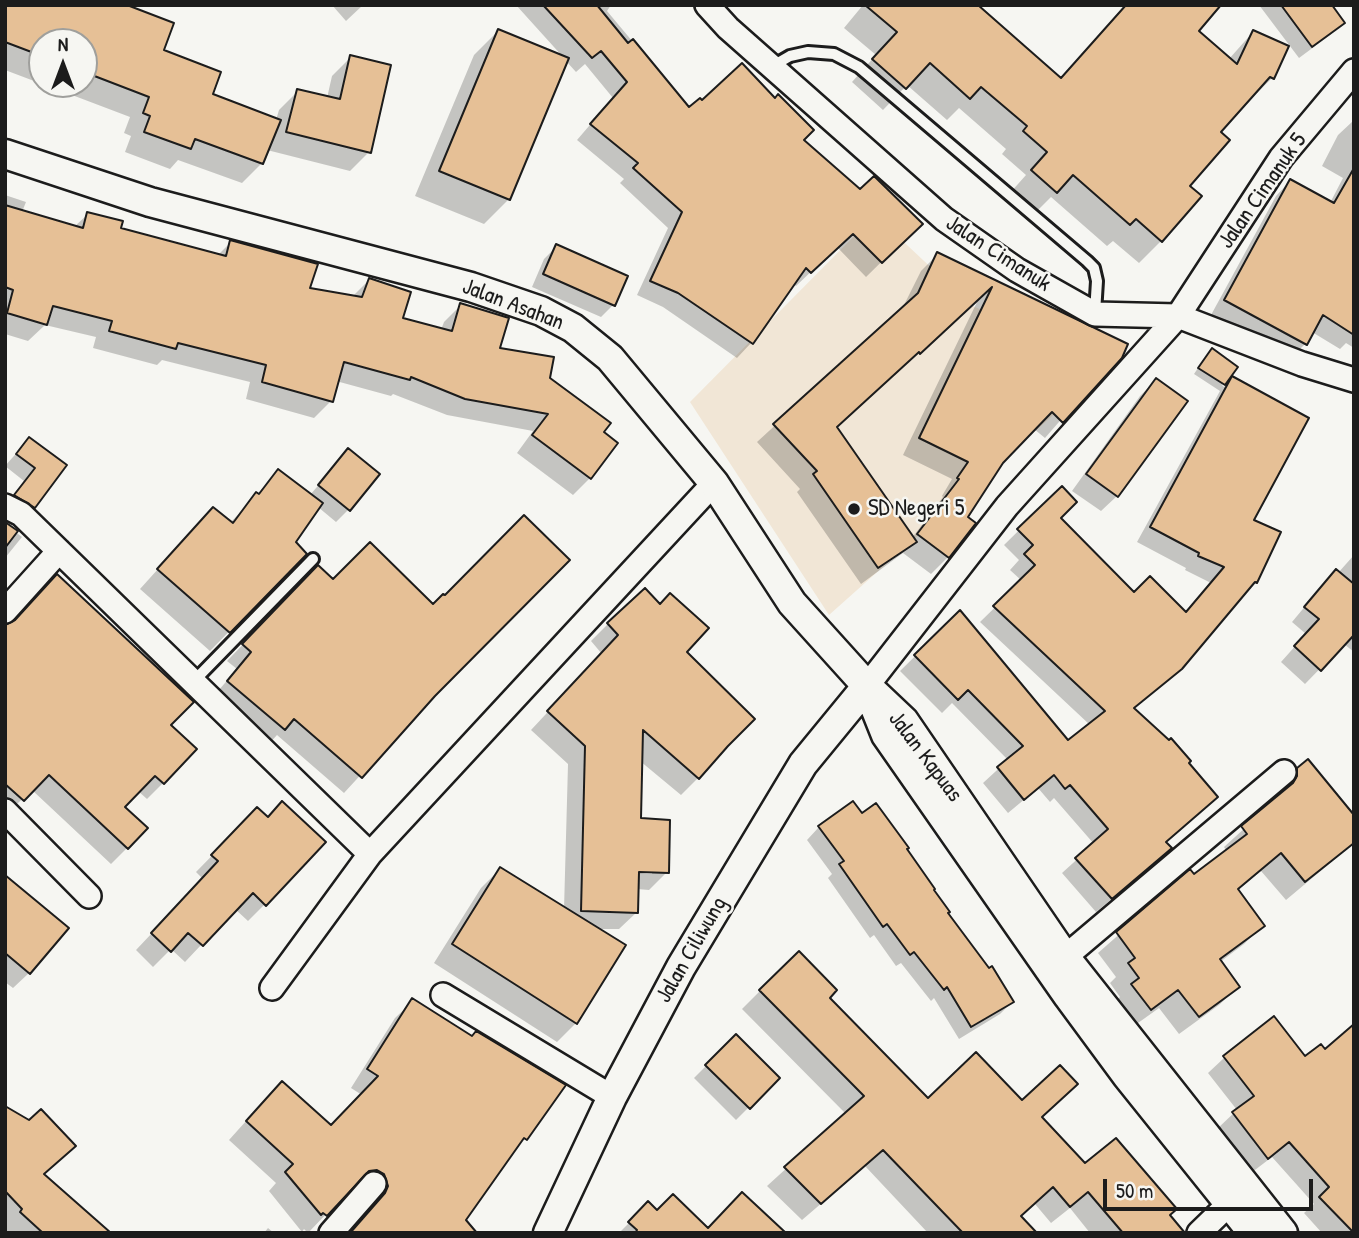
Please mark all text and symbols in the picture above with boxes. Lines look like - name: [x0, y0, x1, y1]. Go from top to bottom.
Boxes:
- north arrow: [28, 28, 98, 98]
- text: N: [58, 31, 68, 57]
- street label: Jalan Cimanuk 5: [1213, 128, 1313, 254]
- street label: Jalan Cimanuk: [940, 210, 1056, 298]
- street label: Jalan Asahan: [458, 273, 568, 337]
- place label: SD Negeri 5: [868, 495, 965, 523]
- marker: SD Negeri 5: [846, 501, 862, 517]
- street label: Jalan Kapuas: [882, 706, 968, 808]
- street label: Jalan Ciliwung: [651, 892, 733, 1008]
- scale bar: [1107, 1164, 1317, 1208]
- text: 50 m: [1116, 1176, 1153, 1205]

